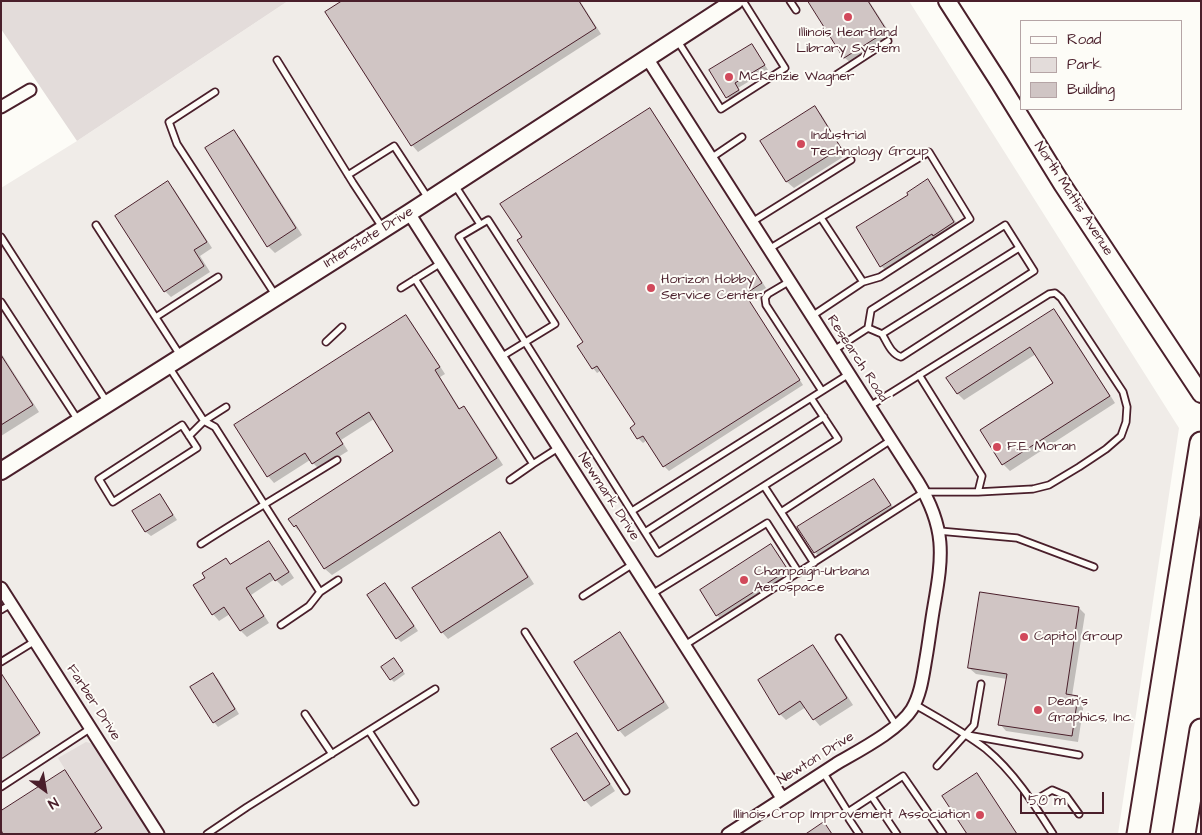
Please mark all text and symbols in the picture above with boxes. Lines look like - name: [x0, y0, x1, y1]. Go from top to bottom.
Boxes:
- marker: Illinois Heartland Library System: [842, 11, 854, 23]
- legend: [1020, 20, 1182, 110]
- place label: Illinois Heartland Library System: [796, 25, 900, 58]
- text: Road: [1067, 29, 1101, 50]
- text: Park: [1067, 54, 1102, 75]
- place label: McKenzie Wagner: [739, 69, 855, 85]
- marker: McKenzie Wagner: [723, 71, 735, 83]
- text: Building: [1067, 79, 1115, 100]
- place label: Industrial Technology Group: [811, 128, 929, 160]
- marker: Industrial Technology Group: [795, 138, 807, 150]
- street label: North Mattis Avenue: [1030, 139, 1116, 259]
- street label: Interstate Drive: [321, 204, 417, 272]
- place label: Horizon Hobby Service Center: [661, 272, 762, 304]
- marker: Horizon Hobby Service Center: [645, 282, 657, 294]
- street label: Research Road: [823, 312, 891, 406]
- place label: F.E. Moran: [1007, 439, 1076, 455]
- marker: F.E. Moran: [991, 441, 1003, 453]
- street label: Newmark Drive: [573, 450, 643, 544]
- place label: Champaign–Urbana Aerospace: [754, 564, 869, 596]
- marker: Champaign–Urbana Aerospace: [738, 574, 750, 586]
- place label: Capitol Group: [1034, 629, 1122, 645]
- marker: Capitol Group: [1018, 631, 1030, 643]
- street label: Farber Drive: [62, 662, 124, 744]
- place label: Dean's Graphics, Inc.: [1048, 694, 1133, 726]
- marker: Dean's Graphics, Inc.: [1032, 704, 1044, 716]
- street label: Newton Drive: [774, 729, 858, 789]
- north arrow: [20, 765, 70, 815]
- scale bar: [1022, 782, 1106, 814]
- text: 50 m: [1028, 790, 1066, 811]
- text: N: [44, 792, 62, 814]
- place label: Illinois Crop Improvement Association: [733, 807, 970, 823]
- marker: Illinois Crop Improvement Association: [974, 809, 986, 821]

